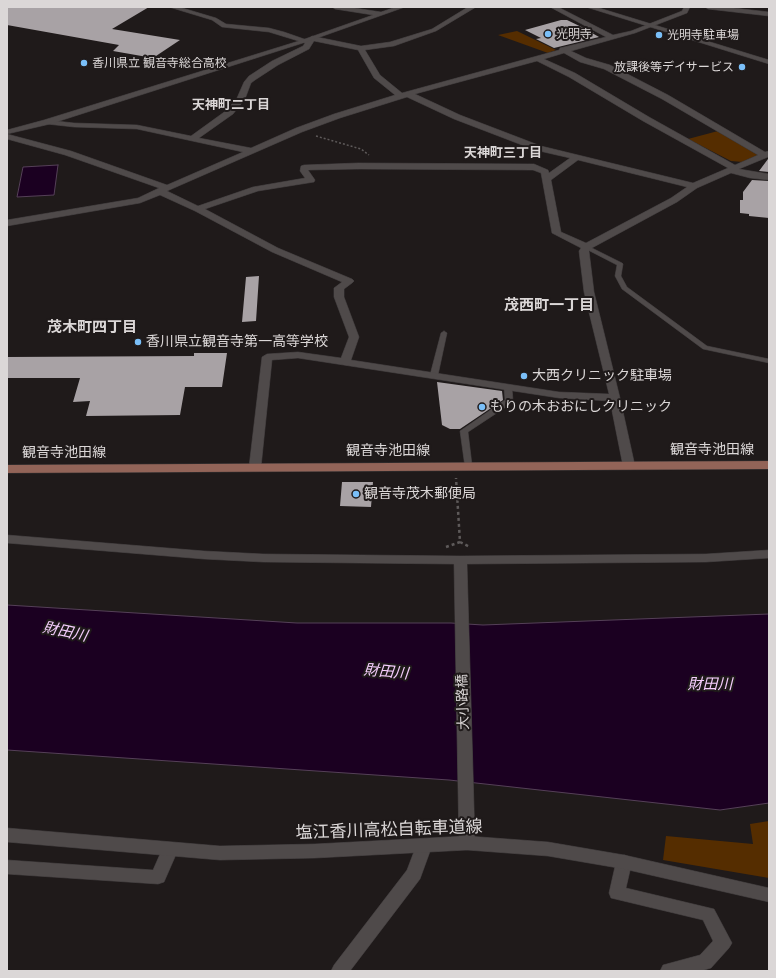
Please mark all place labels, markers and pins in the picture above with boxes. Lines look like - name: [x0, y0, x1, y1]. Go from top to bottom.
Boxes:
- place label: 光明寺: [556, 27, 592, 41]
- place label: 光明寺駐車場: [667, 28, 739, 42]
- marker: 光明寺: [543, 29, 553, 39]
- marker: 光明寺駐車場: [654, 30, 664, 40]
- place label: 香川県立 観音寺総合高校: [92, 56, 227, 70]
- marker: 香川県立 観音寺総合高校: [79, 58, 89, 68]
- place label: 放課後等デイサービス: [614, 60, 734, 74]
- marker: 放課後等デイサービス: [737, 62, 747, 72]
- place label: 香川県立観音寺第一高等学校: [146, 334, 328, 350]
- marker: 香川県立観音寺第一高等学校: [133, 337, 143, 347]
- place label: 大西クリニック駐車場: [532, 368, 672, 384]
- marker: 大西クリニック駐車場: [519, 371, 529, 381]
- place label: もりの木おおにしクリニック: [490, 399, 672, 415]
- marker: もりの木おおにしクリニック: [477, 402, 487, 412]
- place label: 観音寺茂木郵便局: [364, 486, 476, 502]
- marker: 観音寺茂木郵便局: [351, 489, 361, 499]

